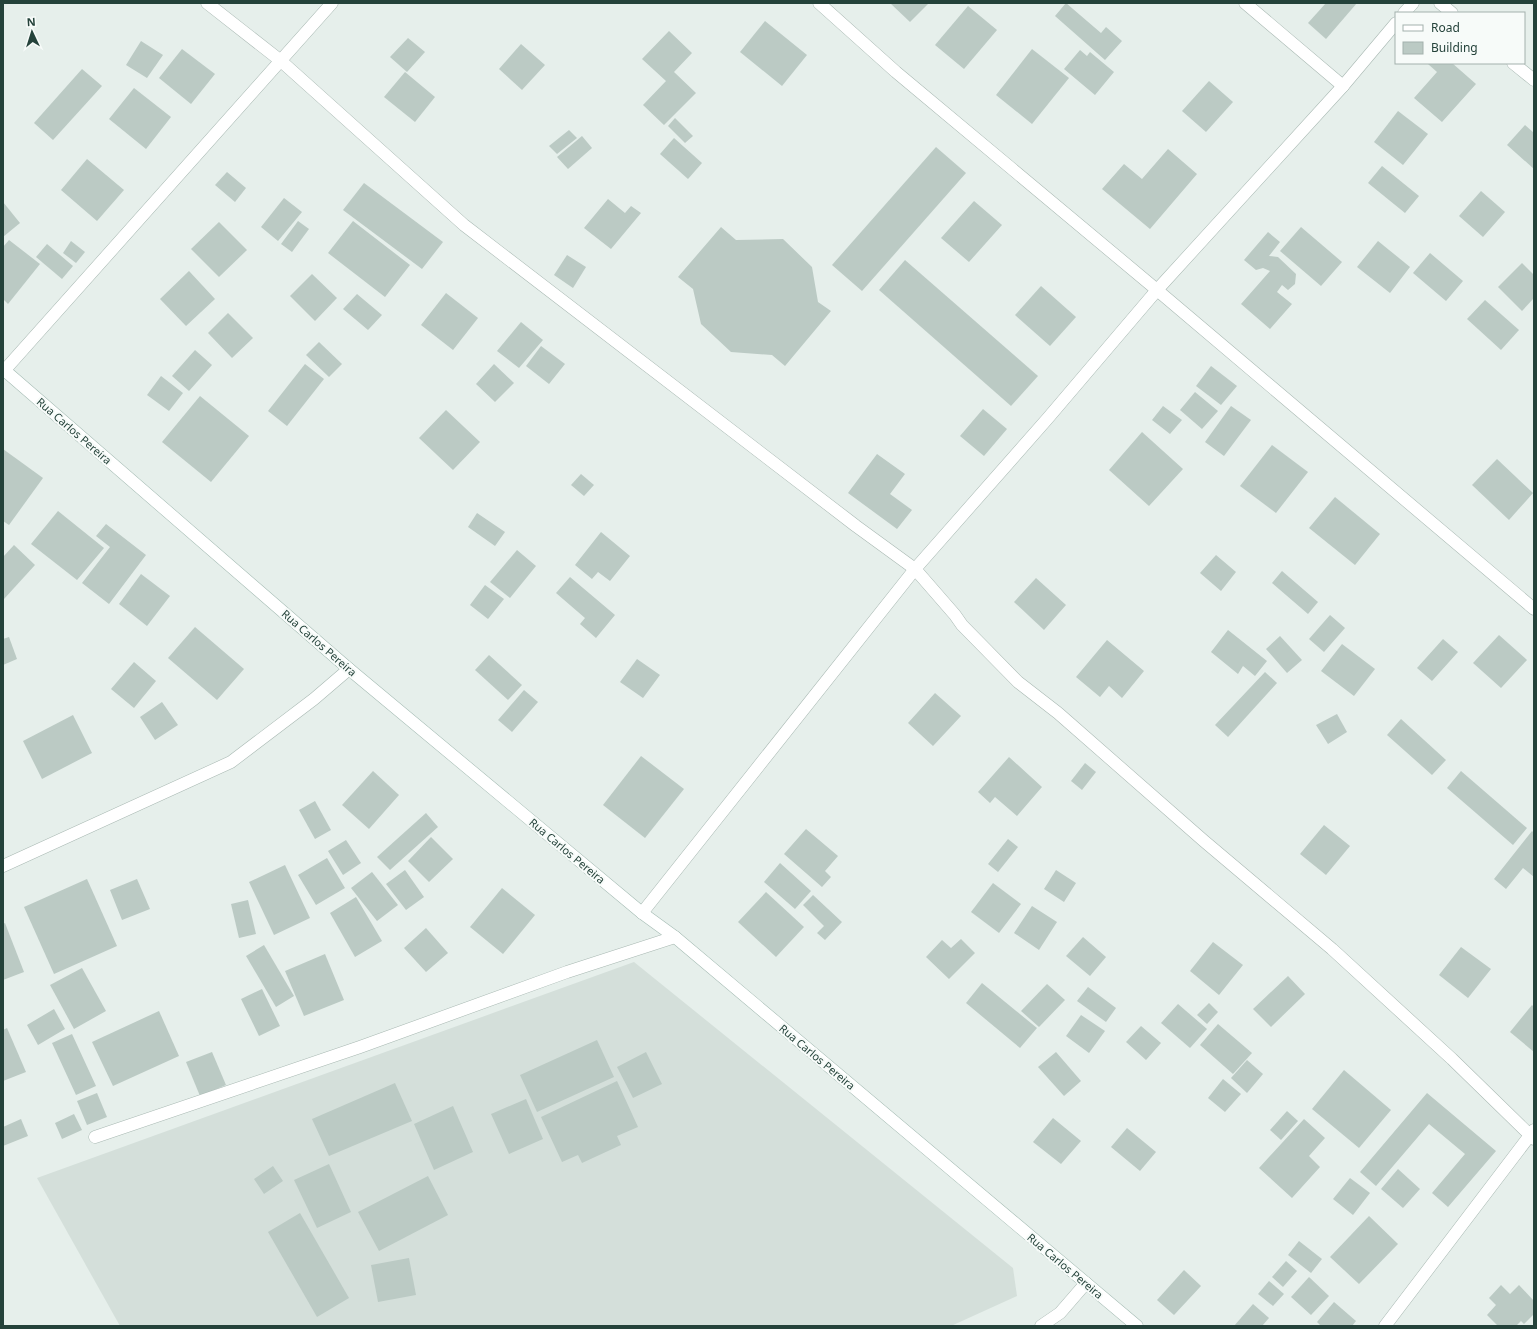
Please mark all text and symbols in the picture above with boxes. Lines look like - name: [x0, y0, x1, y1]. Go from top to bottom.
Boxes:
- north arrow: [12, 12, 52, 52]
- legend: [1395, 12, 1525, 64]
- text: N: [26, 14, 36, 29]
- text: Road: [1431, 19, 1460, 36]
- text: Building: [1431, 39, 1478, 56]
- street label: Rua Carlos Pereira: [34, 394, 115, 467]
- street label: Rua Carlos Pereira: [279, 606, 360, 679]
- street label: Rua Carlos Pereira: [526, 814, 608, 887]
- street label: Rua Carlos Pereira: [776, 1020, 858, 1093]
- street label: Rua Carlos Pereira: [1024, 1229, 1106, 1302]

